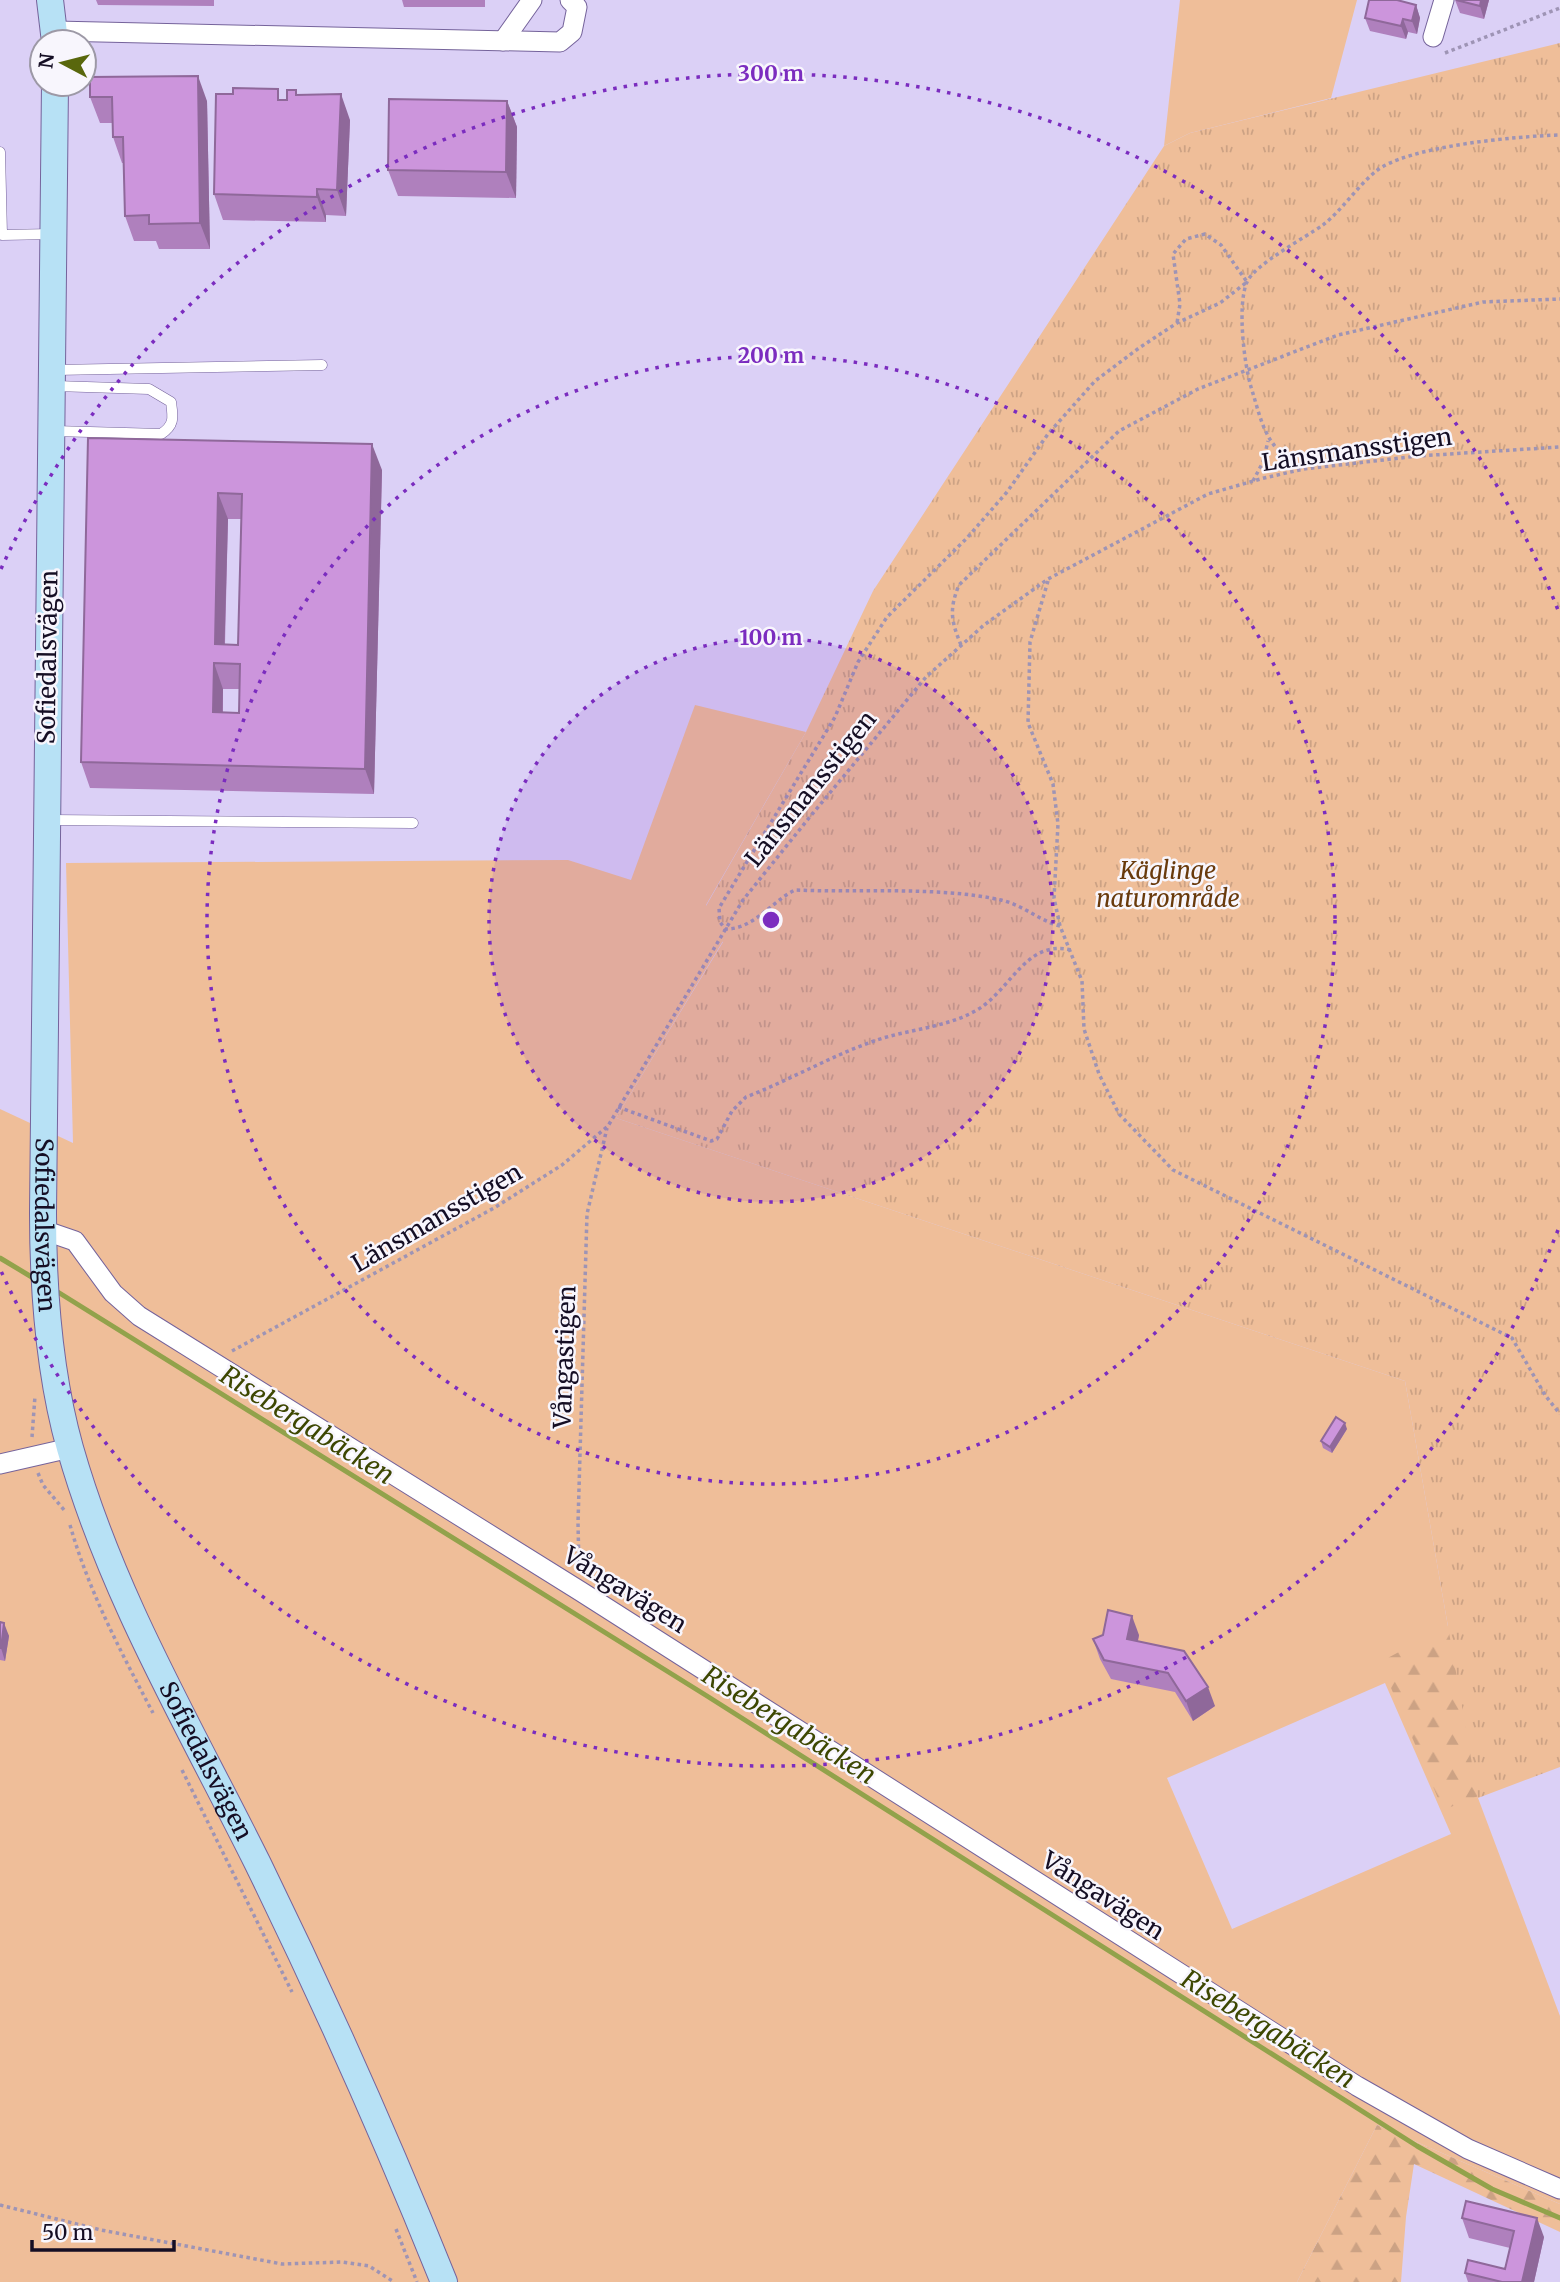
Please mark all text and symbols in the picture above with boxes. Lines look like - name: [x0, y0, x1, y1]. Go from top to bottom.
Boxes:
- north arrow: [28, 28, 98, 98]
- text: N: [33, 52, 59, 70]
- text: 300 m: [738, 60, 804, 87]
- text: 200 m: [738, 342, 804, 369]
- street label: Länsmansstigen: [1260, 421, 1454, 478]
- street label: Sofiedalsvägen: [30, 569, 65, 744]
- text: 100 m: [740, 624, 802, 651]
- street label: Länsmansstigen: [738, 704, 883, 873]
- park label: Käglinge naturområde: [1096, 855, 1240, 914]
- centre of rings: [759, 908, 783, 932]
- street label: Sofiedalsvägen: [28, 1138, 63, 1313]
- street label: Länsmansstigen: [346, 1156, 528, 1279]
- street label: Vångastigen: [546, 1285, 582, 1430]
- water label: Risebergabäcken: [214, 1358, 400, 1491]
- street label: Vångavägen: [557, 1539, 693, 1640]
- water label: Risebergabäcken: [696, 1658, 882, 1791]
- street label: Sofiedalsvägen: [152, 1676, 260, 1845]
- street label: Vångavägen: [1035, 1844, 1170, 1947]
- water label: Risebergabäcken: [1175, 1962, 1361, 2095]
- scale bar: [32, 2208, 173, 2252]
- text: 50 m: [42, 2219, 93, 2246]

